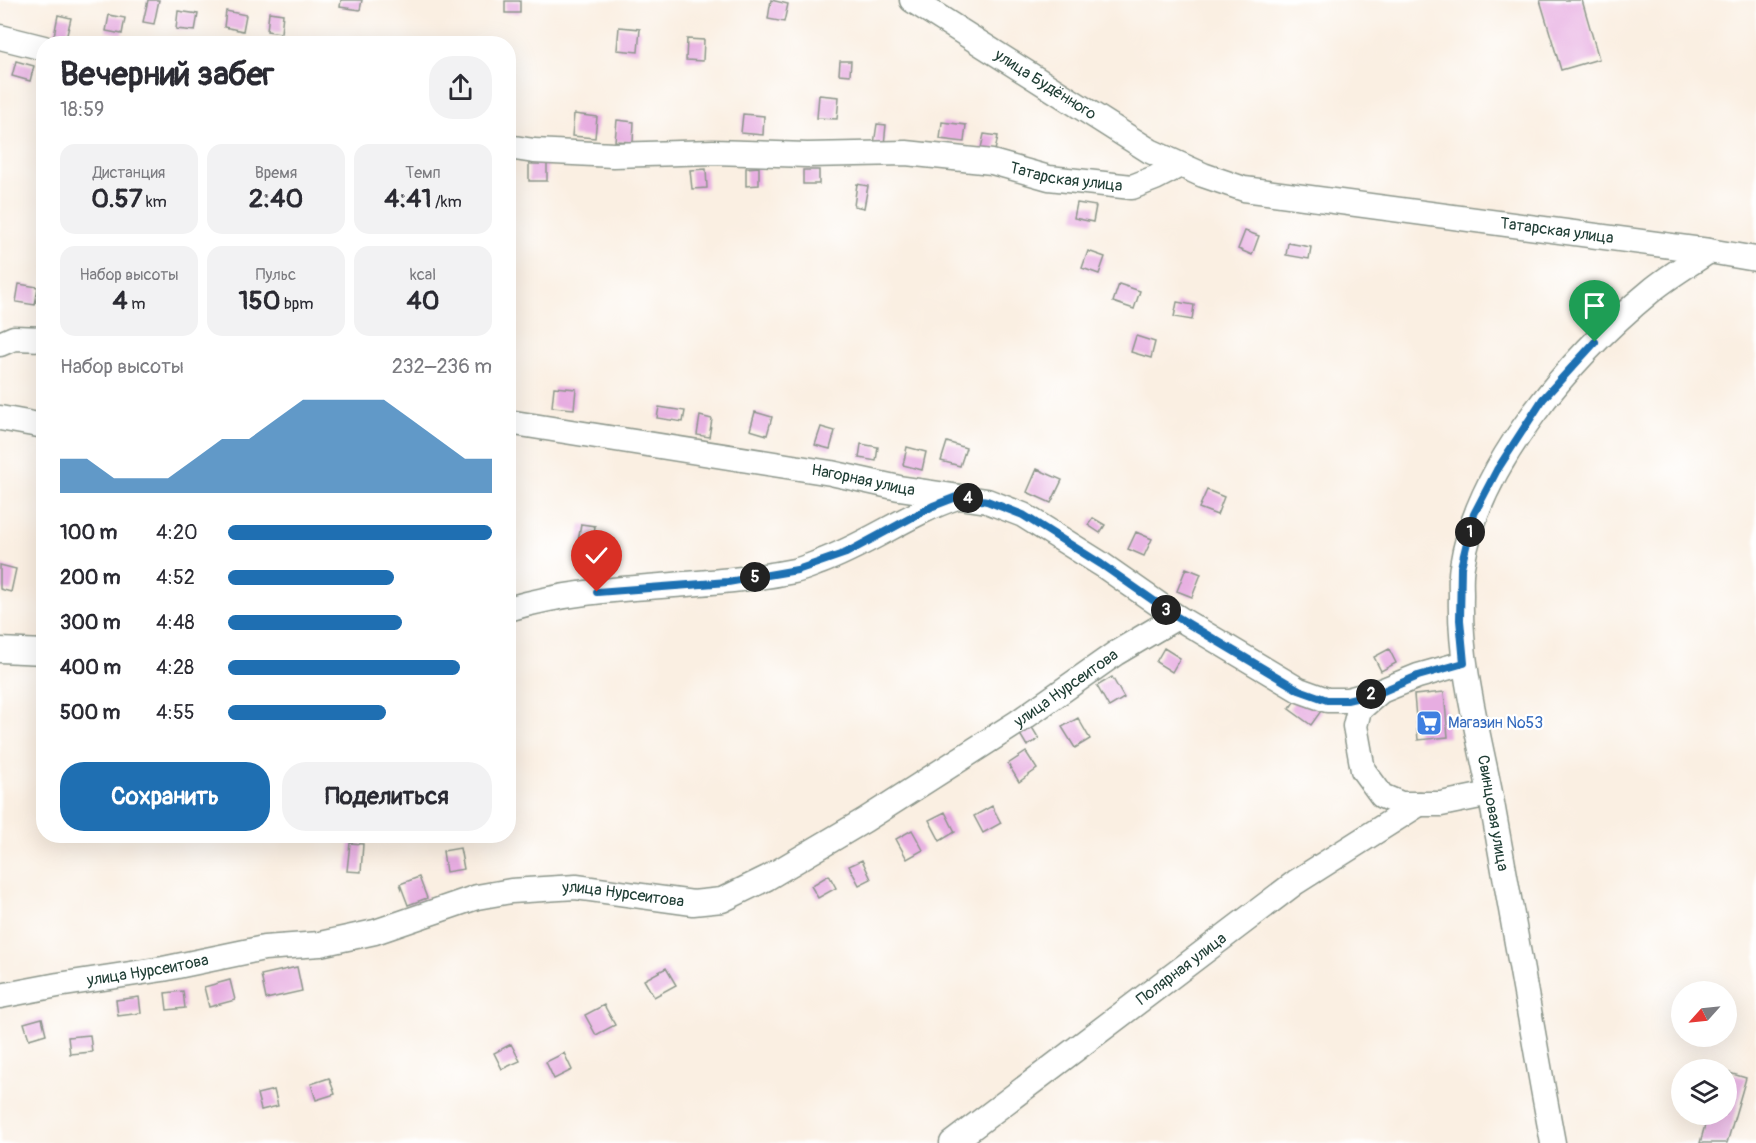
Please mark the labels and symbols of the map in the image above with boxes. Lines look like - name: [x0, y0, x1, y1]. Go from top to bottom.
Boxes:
- street label: улица Будённого: [990, 44, 1100, 125]
- street label: Татарская улица: [1008, 157, 1124, 196]
- street label: Татарская улица: [1499, 213, 1615, 248]
- pin: [1569, 280, 1620, 342]
- street label: Нагорная улица: [810, 460, 916, 500]
- pin: 4: [953, 483, 983, 513]
- pin: 1: [1455, 517, 1485, 547]
- pin: [571, 530, 622, 592]
- pin: 5: [740, 562, 770, 592]
- pin: 3: [1151, 595, 1181, 625]
- street label: улица Нурсеитова: [1009, 645, 1122, 732]
- pin: 2: [1356, 679, 1386, 709]
- supermarket icon: Магазин №53: [1414, 708, 1444, 738]
- place label: Магазин №53: [1448, 713, 1543, 733]
- street label: Свинцовая улица: [1473, 753, 1513, 873]
- street label: улица Нурсеитова: [561, 877, 686, 912]
- street label: Полярная улица: [1132, 928, 1231, 1010]
- street label: улица Нурсеитова: [85, 950, 210, 991]
- north arrow: [1671, 981, 1737, 1047]

